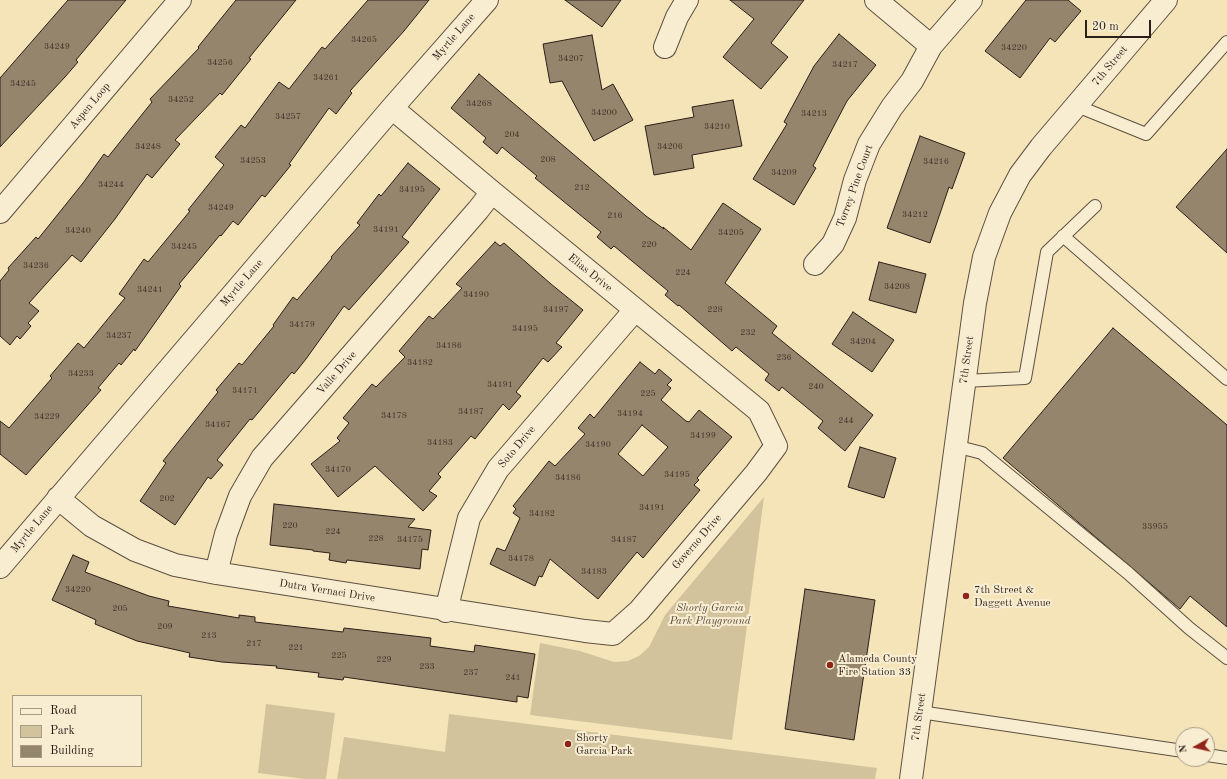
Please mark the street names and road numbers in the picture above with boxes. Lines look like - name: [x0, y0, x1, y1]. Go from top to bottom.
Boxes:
- street label: Myrtle Lane: [430, 11, 478, 63]
- street label: 7th Street: [1089, 43, 1131, 89]
- street label: Aspen Loop: [67, 80, 113, 132]
- street label: Torrey Pine Court: [834, 143, 876, 229]
- street label: Elias Drive: [565, 251, 615, 295]
- street label: Myrtle Lane: [218, 257, 266, 309]
- street label: 7th Street: [957, 335, 977, 385]
- street label: Valle Drive: [314, 348, 360, 398]
- street label: Soto Drive: [496, 423, 538, 471]
- street label: Myrtle Lane: [8, 502, 56, 556]
- street label: Governo Drive: [669, 512, 725, 572]
- street label: Dutra Vernaci Drive: [278, 577, 376, 605]
- street label: 7th Street: [909, 692, 929, 742]

